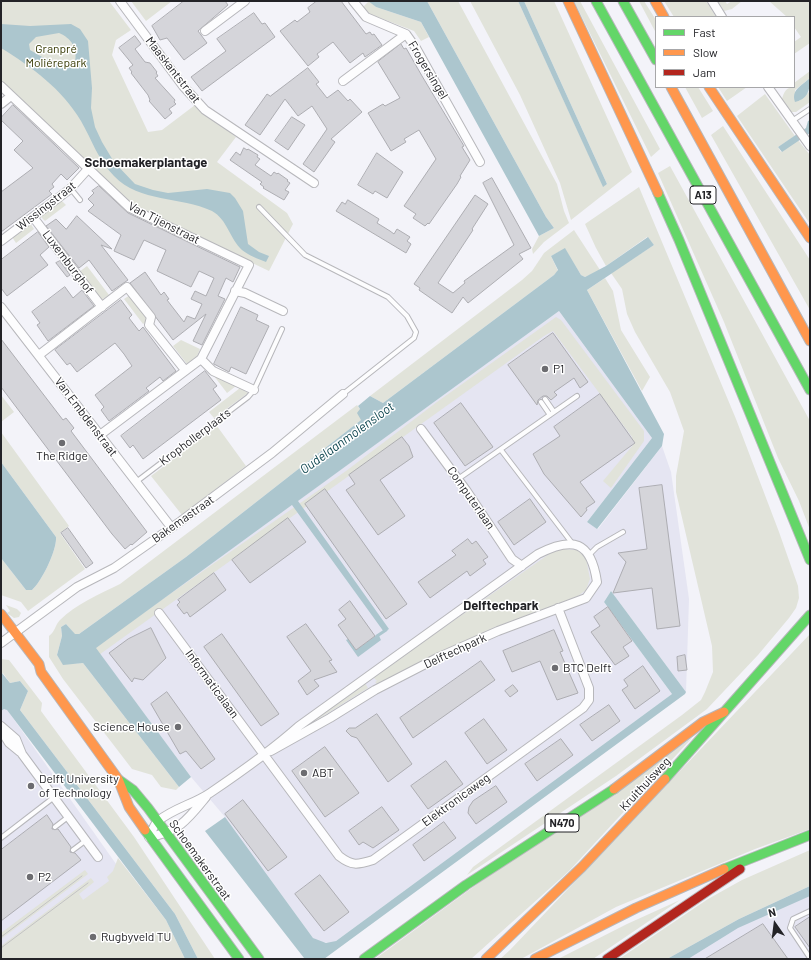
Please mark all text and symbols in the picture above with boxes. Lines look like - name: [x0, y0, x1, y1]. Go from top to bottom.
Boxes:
- legend: [655, 16, 795, 88]
- text: Fast: [693, 25, 716, 39]
- street label: Maaskantstraat: [143, 34, 203, 106]
- street label: Frogersingel: [405, 38, 451, 102]
- park label: Granpré Moliérepark: [25, 42, 87, 70]
- text: Slow: [693, 45, 718, 59]
- text: Jam: [693, 65, 716, 79]
- district label: Schoemakerplantage: [85, 155, 207, 171]
- street label: Wissingstraat: [13, 178, 79, 234]
- road number: A13: [690, 186, 716, 204]
- street label: Van Tijenstraat: [126, 199, 202, 247]
- street label: Luxemburghof: [39, 227, 97, 297]
- place label: P1: [553, 362, 564, 376]
- marker: P1: [540, 364, 550, 374]
- street label: Van Embdenstraat: [51, 374, 121, 460]
- water label: Oudelaanmolensloot: [297, 399, 397, 477]
- street label: Krophollerplaats: [156, 405, 234, 469]
- marker: The Ridge: [57, 438, 67, 448]
- place label: The Ridge: [36, 449, 88, 463]
- street label: Computerlaan: [444, 464, 498, 532]
- street label: Bakemastraat: [149, 492, 217, 546]
- district label: Delftechpark: [463, 598, 539, 614]
- street label: Delftechpark: [421, 630, 489, 672]
- street label: Informaticalaan: [182, 647, 242, 721]
- place label: BTC Delft: [563, 661, 612, 675]
- marker: BTC Delft: [550, 663, 560, 673]
- place label: Science House: [93, 720, 170, 734]
- marker: Science House: [173, 722, 183, 732]
- street label: Kruithuisweg: [616, 754, 674, 814]
- place label: ABT: [312, 766, 334, 780]
- marker: ABT: [299, 768, 309, 778]
- street label: Elektronicaweg: [419, 770, 493, 830]
- place label: Delft University of Technology: [39, 772, 119, 800]
- marker: Delft University of Technology: [26, 781, 36, 791]
- road number: N470: [545, 814, 579, 832]
- street label: Schoemakerstraat: [166, 817, 234, 903]
- place label: P2: [38, 870, 52, 884]
- marker: P2: [25, 872, 35, 882]
- north arrow: [755, 904, 795, 944]
- text: N: [767, 905, 777, 919]
- place label: Rugbyveld TU: [101, 930, 171, 944]
- marker: Rugbyveld TU: [88, 932, 98, 942]

